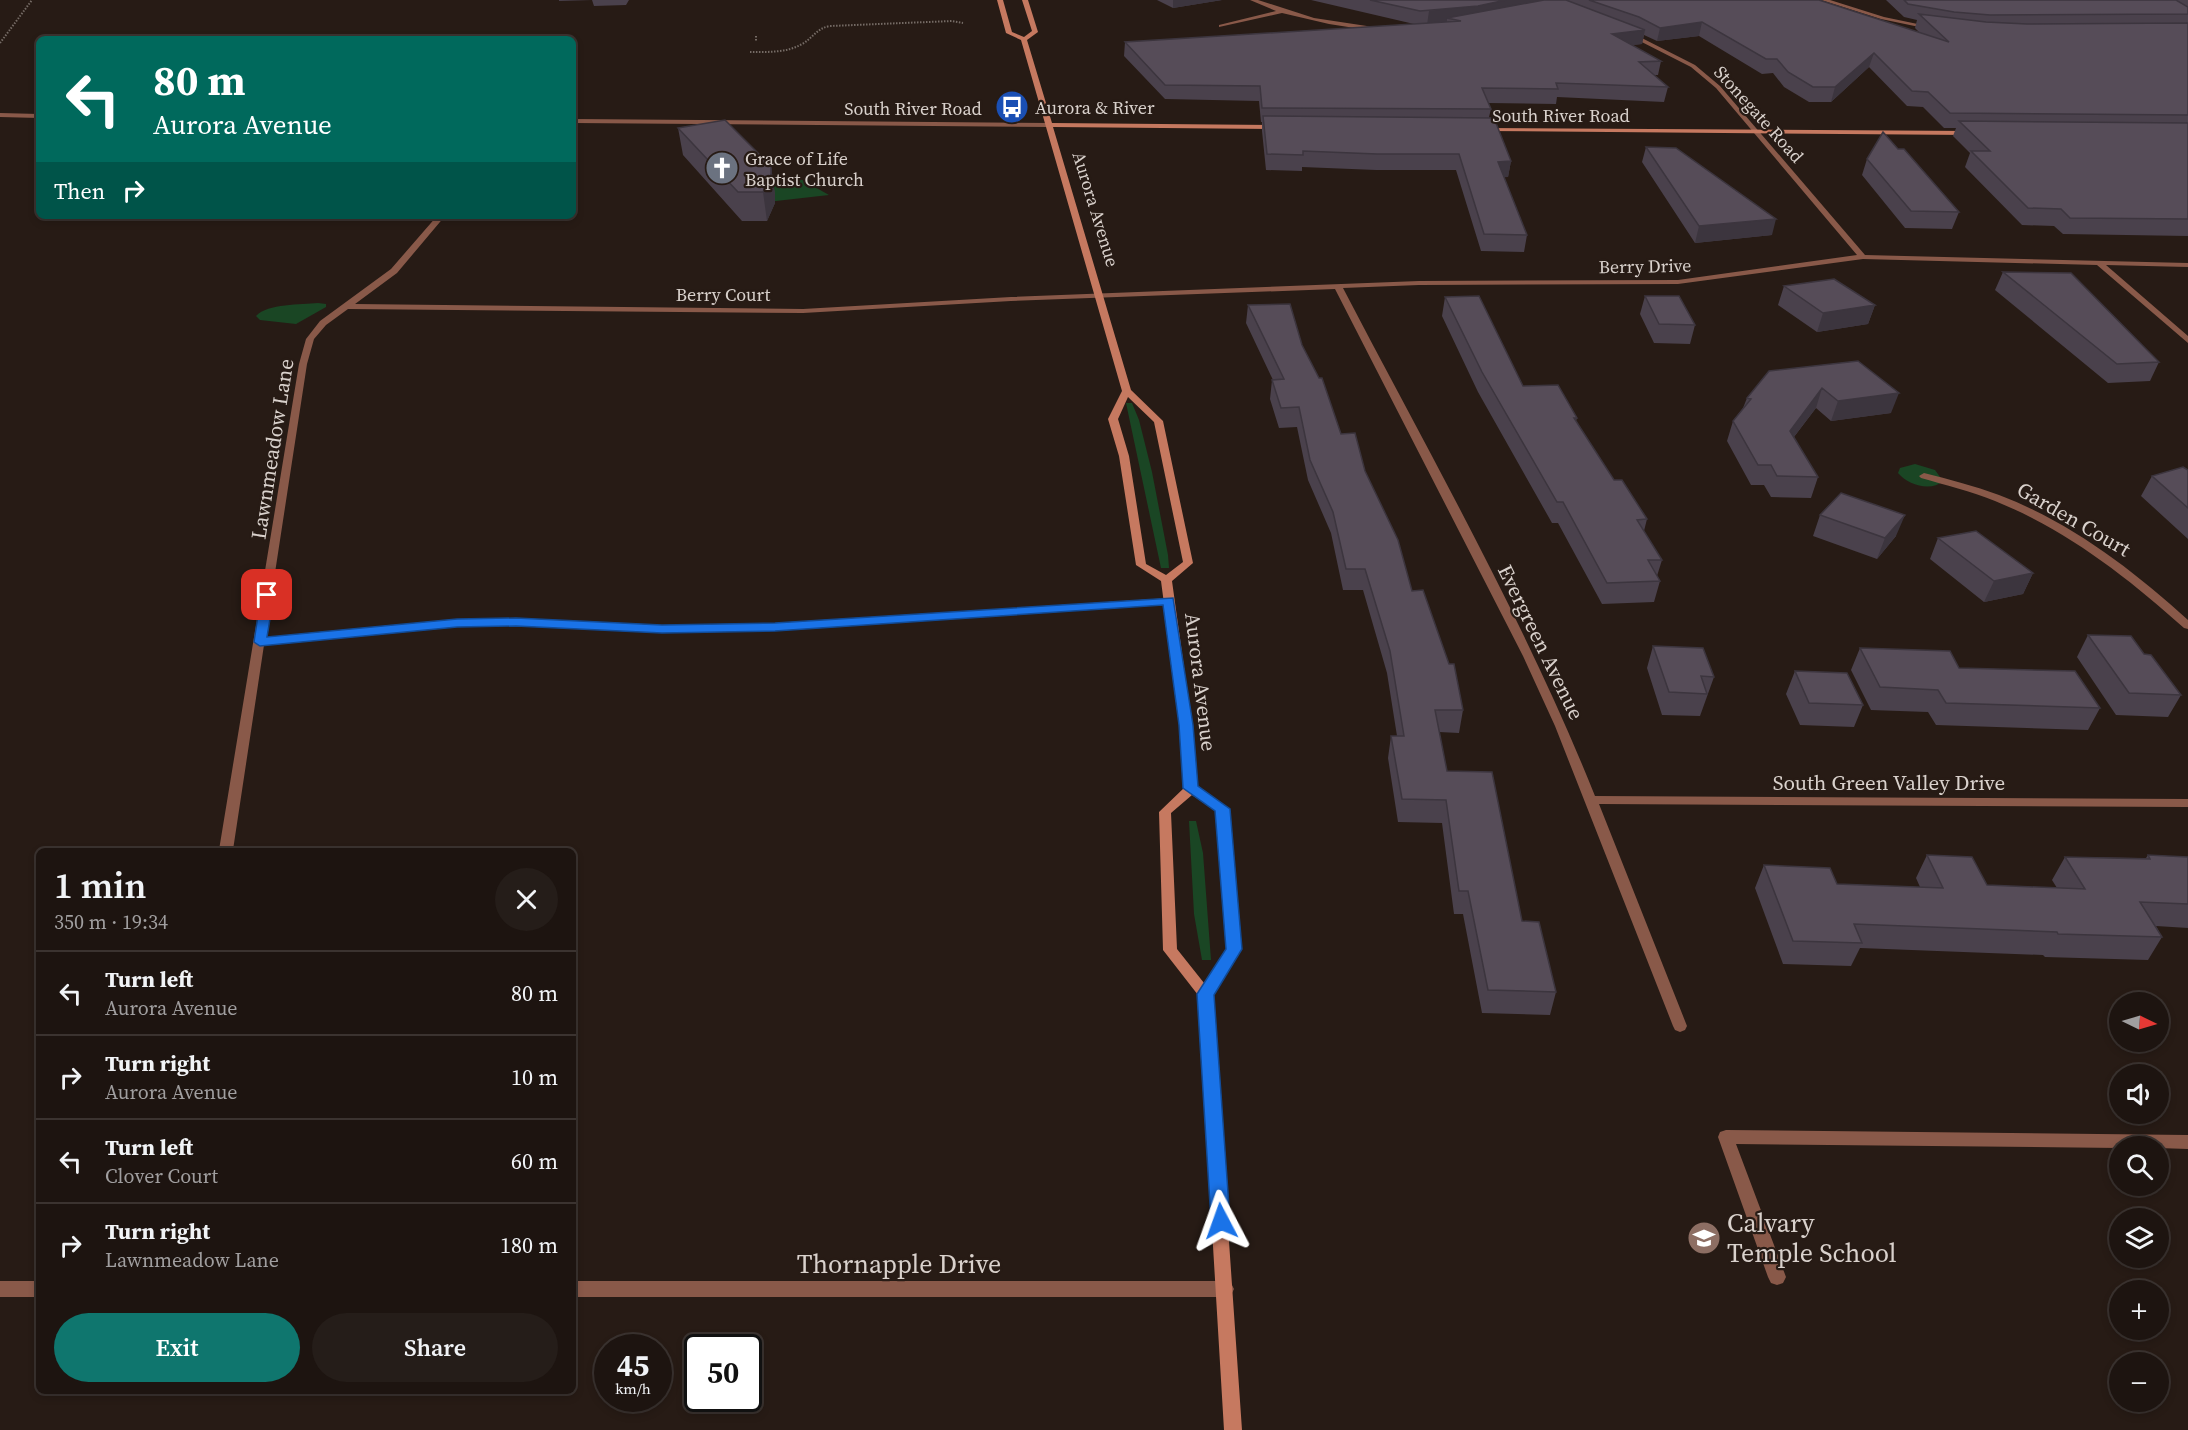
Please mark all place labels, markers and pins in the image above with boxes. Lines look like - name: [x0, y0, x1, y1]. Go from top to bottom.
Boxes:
- bus stop icon: Aurora & River: [994, 89, 1030, 125]
- place label: Aurora & River: [1035, 95, 1155, 120]
- place label: Grace of Life Baptist Church: [745, 146, 864, 192]
- church icon: Grace of Life Baptist Church: [704, 150, 740, 186]
- pin: [241, 569, 292, 620]
- place label: Calvary Temple School: [1727, 1205, 1897, 1271]
- school or university icon: Calvary Temple School: [1686, 1220, 1722, 1256]

